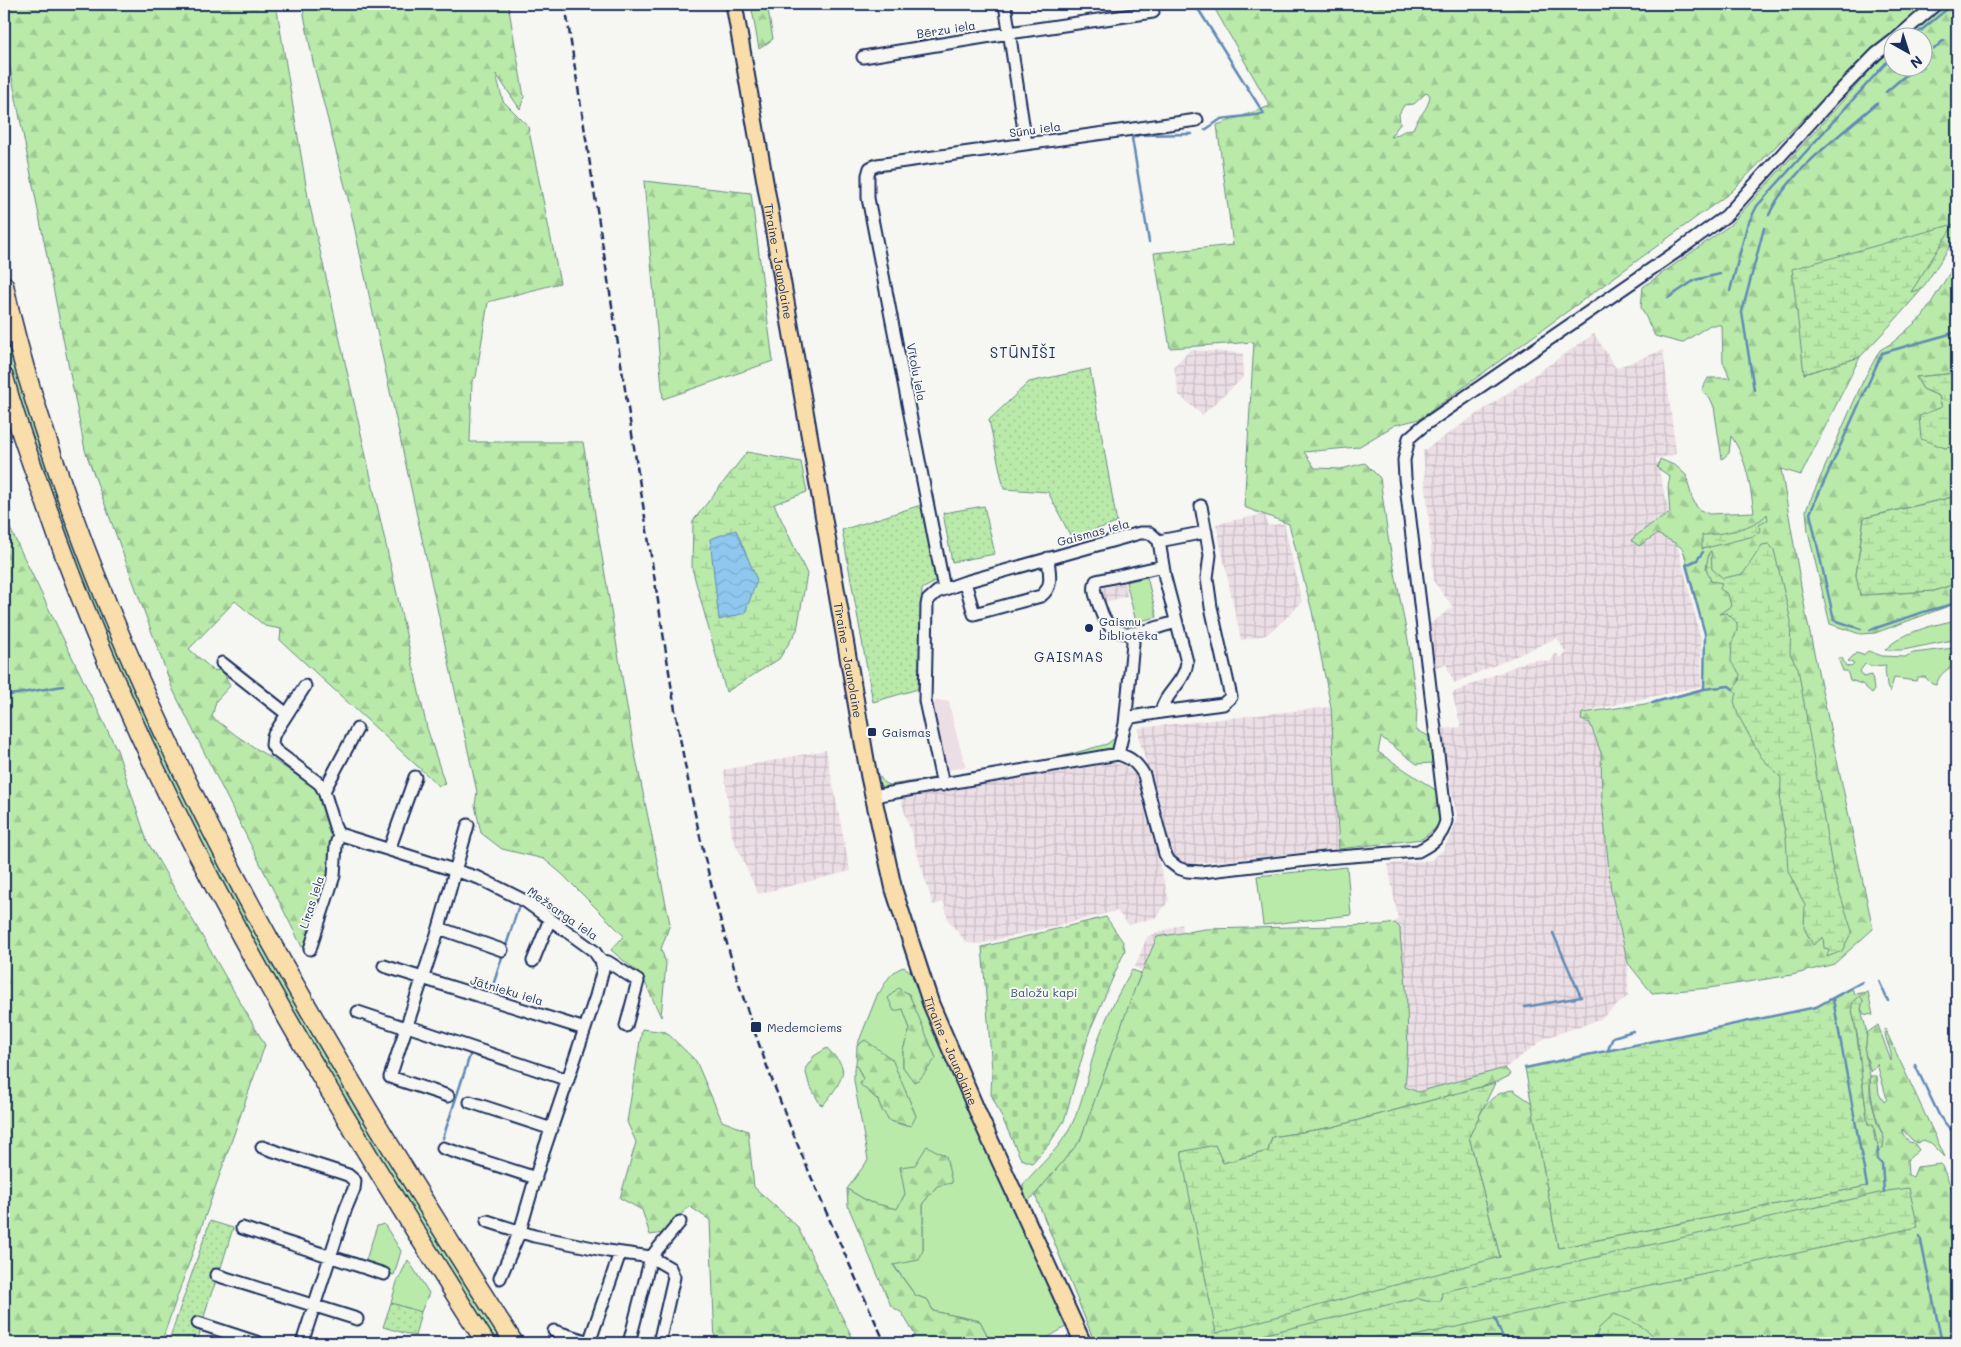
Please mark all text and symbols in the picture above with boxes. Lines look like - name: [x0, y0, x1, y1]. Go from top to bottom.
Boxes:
- street label: Bērzu iela: [915, 16, 977, 42]
- north arrow: [1884, 28, 1934, 78]
- text: N: [1906, 52, 1927, 73]
- street label: Sūnu iela: [1008, 117, 1062, 141]
- street label: Tīraine - Jaunolaine: [761, 202, 797, 320]
- street label: Vītolu iela: [904, 342, 930, 402]
- district label: STŪNĪŠI: [990, 342, 1056, 362]
- street label: Gaismas iela: [1055, 515, 1131, 549]
- street label: Tīraine - Jaunolaine: [831, 601, 867, 719]
- place label: Gaismu bibliotēka: [1099, 613, 1158, 643]
- marker: Gaismu bibliotēka: [1083, 622, 1095, 634]
- district label: GAISMAS: [1034, 647, 1104, 666]
- place label: Gaismas: [882, 724, 931, 740]
- marker: Gaismas: [866, 726, 878, 738]
- street label: Liras iela: [295, 873, 327, 931]
- street label: Mežsarga iela: [524, 883, 602, 943]
- street label: Jātnieku iela: [469, 971, 545, 1009]
- park label: Baložu kapi: [1010, 984, 1078, 1000]
- street label: Tīraine - Jaunolaine: [921, 994, 982, 1108]
- place label: Medemciems: [767, 1019, 842, 1035]
- marker: Medemciems: [749, 1020, 763, 1034]

